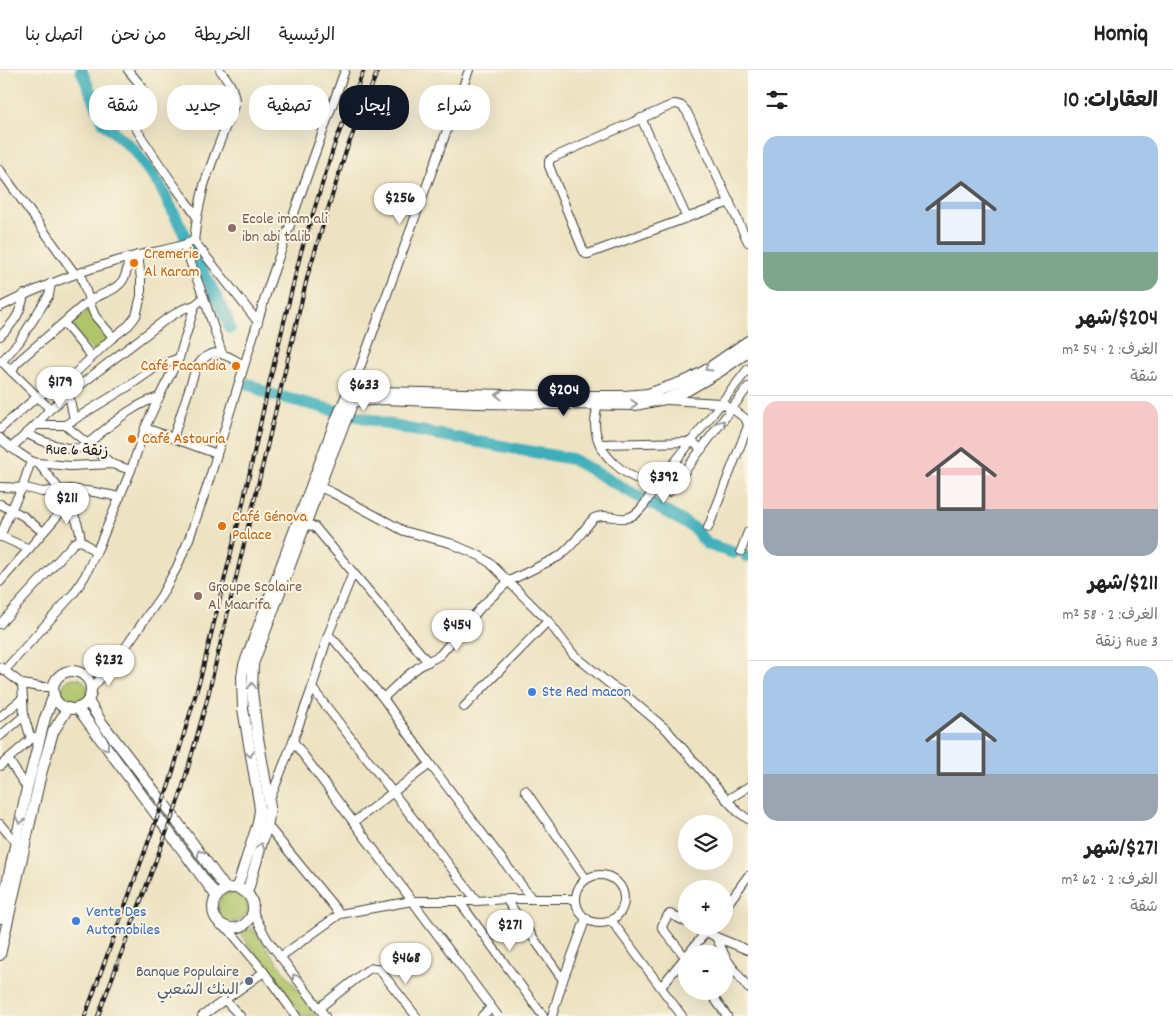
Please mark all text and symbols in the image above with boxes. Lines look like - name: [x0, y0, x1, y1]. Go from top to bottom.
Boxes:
- text: Homiq: [1093, 18, 1148, 52]
- text: اتصل بنا: [25, 24, 83, 49]
- text: من نحن: [111, 24, 167, 49]
- text: الخريطة: [195, 24, 251, 49]
- text: الرئيسية: [279, 24, 335, 49]
- chip: شقة: [89, 85, 157, 130]
- chip: جديد: [167, 85, 239, 130]
- chip: تصفية: [249, 85, 329, 130]
- chip: إيجار: [339, 85, 409, 130]
- chip: شراء: [419, 85, 490, 130]
- icon: filters: [763, 86, 791, 114]
- text: العقارات: 10: [1063, 87, 1158, 117]
- icon: home: [916, 168, 1006, 258]
- pin: $256: [370, 182, 430, 225]
- text: $256: [385, 187, 415, 210]
- place label: Ecole imam ali ibn abi talib: [242, 208, 328, 249]
- marker: Ecole imam ali ibn abi talib: [226, 222, 238, 234]
- place label: Cremerie Al Karam: [144, 243, 200, 284]
- marker: Cremerie Al Karam: [128, 257, 140, 269]
- text: $204/شهر: [1077, 305, 1158, 335]
- text: الغرف: 2 · 54 m²: [1062, 339, 1158, 362]
- place label: Café Facandia: [140, 355, 226, 378]
- marker: Café Facandia: [230, 360, 242, 372]
- one-way arrow: [704, 362, 713, 371]
- pin: $179: [30, 366, 90, 409]
- text: شقة: [1130, 366, 1158, 389]
- pin: $633: [334, 370, 394, 412]
- text: $179: [47, 371, 73, 394]
- text: $633: [349, 374, 379, 397]
- pin: $204: [534, 374, 594, 417]
- text: $204: [549, 379, 579, 402]
- one-way arrow: [494, 389, 502, 400]
- one-way arrow: [630, 399, 638, 410]
- one-way arrow: [716, 419, 725, 429]
- place label: Café Astouria: [142, 428, 226, 451]
- marker: Café Astouria: [126, 433, 138, 445]
- icon: home: [916, 434, 1006, 524]
- street label: Rue 6 زنقة: [45, 438, 109, 464]
- pin: $392: [634, 462, 694, 504]
- text: $392: [649, 466, 679, 489]
- pin: $211: [37, 482, 97, 525]
- text: $211: [56, 487, 78, 510]
- place label: Café Génova Palace: [232, 506, 308, 547]
- marker: Café Génova Palace: [216, 520, 228, 532]
- text: $211/شهر: [1088, 570, 1158, 600]
- place label: Groupe Scolaire Al Maarifa: [208, 576, 302, 617]
- marker: Groupe Scolaire Al Maarifa: [192, 590, 204, 602]
- text: الغرف: 2 · 58 m²: [1062, 604, 1158, 627]
- pin: $454: [427, 610, 487, 652]
- text: $454: [443, 614, 471, 637]
- text: Rue 3 زنقة: [1096, 631, 1158, 654]
- pin: $232: [79, 644, 139, 687]
- text: $232: [94, 649, 124, 672]
- place label: Ste Red macon: [542, 681, 631, 704]
- one-way arrow: [247, 682, 258, 690]
- marker: Ste Red macon: [526, 686, 538, 698]
- icon: home: [916, 699, 1006, 789]
- one-way arrow: [100, 741, 109, 751]
- one-way arrow: [245, 750, 255, 758]
- map controls: [678, 815, 733, 1000]
- button: layers: [678, 815, 733, 870]
- one-way arrow: [15, 817, 26, 826]
- text: $271/شهر: [1085, 835, 1158, 865]
- one-way arrow: [255, 843, 265, 851]
- one-way arrow: [197, 849, 206, 859]
- text: الغرف: 2 · 62 m²: [1061, 869, 1158, 892]
- button: +: [678, 880, 733, 935]
- text: شقة: [1130, 896, 1158, 919]
- place label: Vente Des Automobiles: [86, 901, 160, 942]
- pin: $271: [480, 910, 540, 952]
- text: $271: [498, 914, 522, 937]
- marker: Vente Des Automobiles: [70, 915, 82, 927]
- pin: $468: [376, 942, 436, 985]
- button: −: [678, 945, 733, 1000]
- text: $468: [391, 947, 421, 970]
- place label: Banque Populaire البنك الشعبي: [136, 961, 239, 1003]
- one-way arrow: [293, 974, 301, 983]
- marker: Banque Populaire البنك الشعبي: [243, 975, 255, 987]

